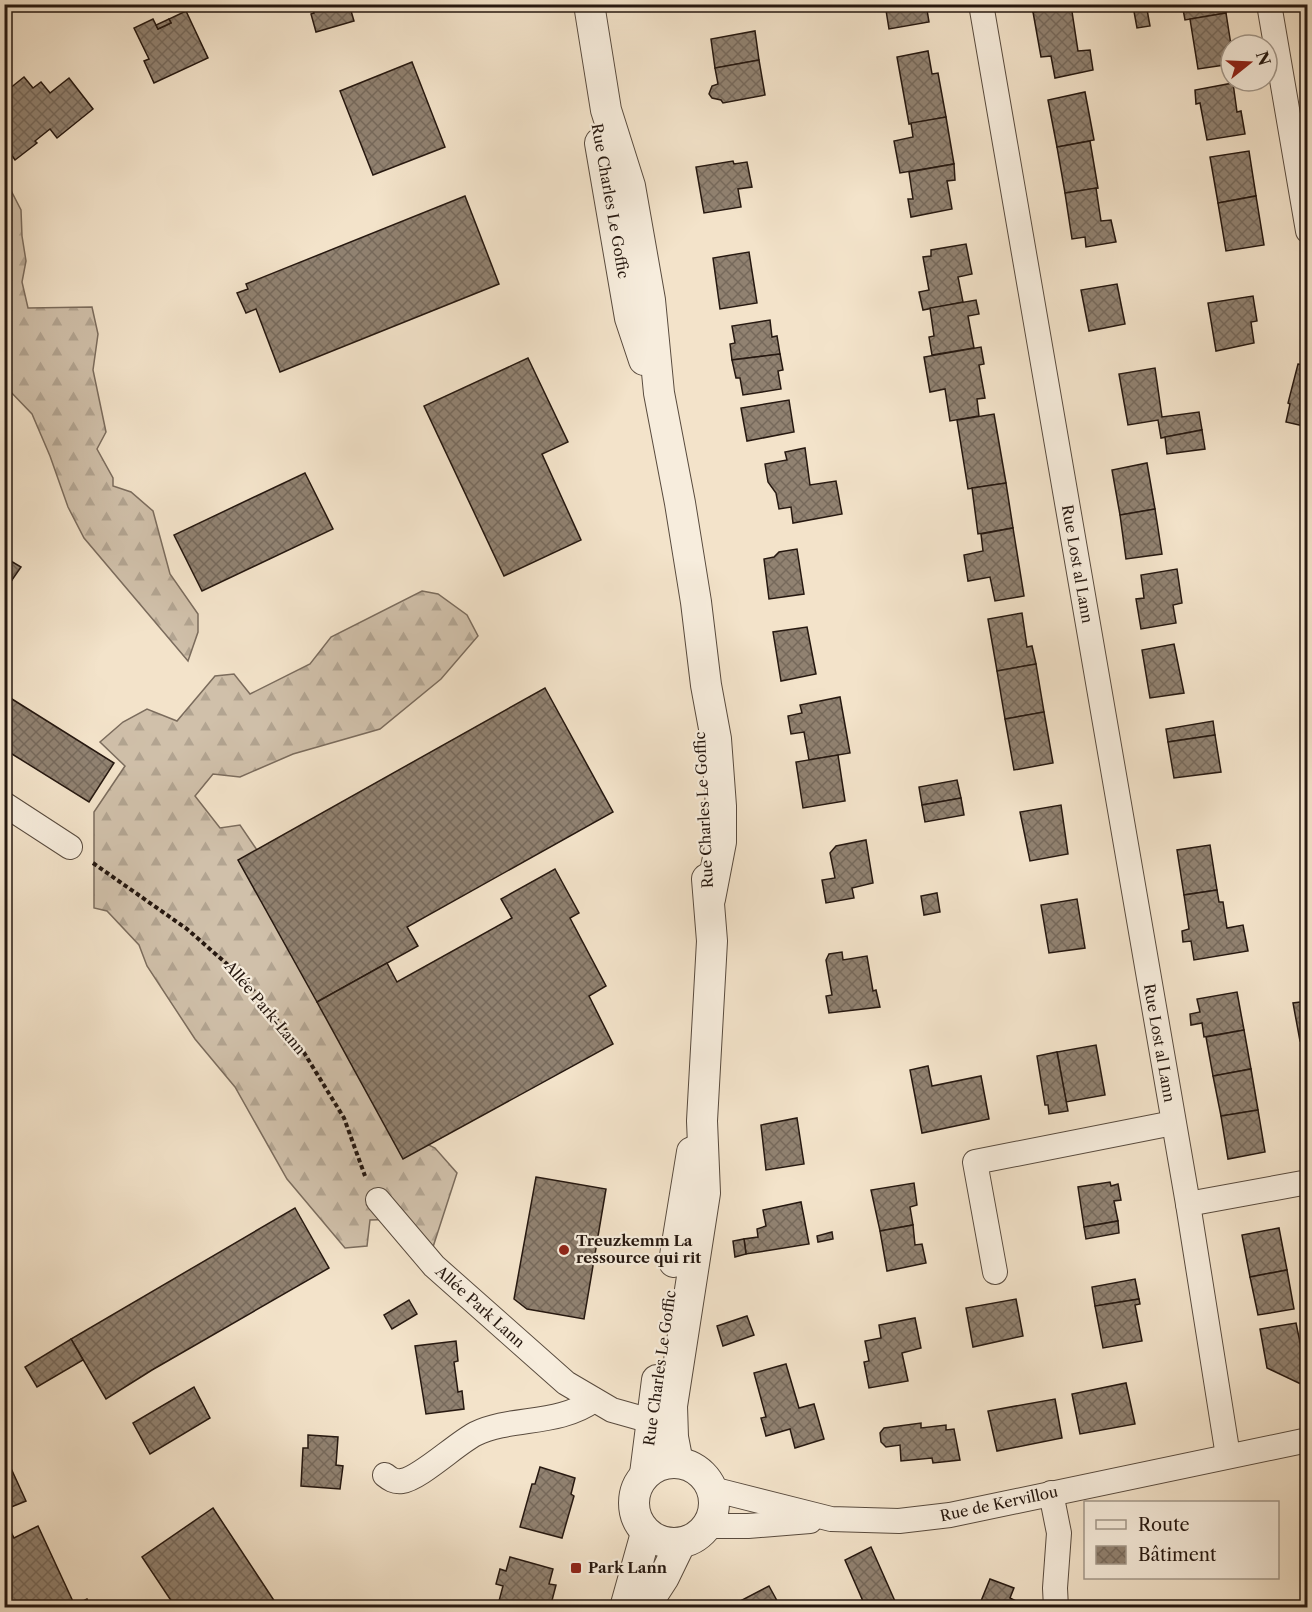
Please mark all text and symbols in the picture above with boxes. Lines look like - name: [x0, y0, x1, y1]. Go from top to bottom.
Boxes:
- north arrow: [1219, 33, 1279, 93]
- text: N: [1252, 49, 1275, 68]
- street label: Rue Charles Le Goffic: [588, 122, 633, 280]
- street label: Rue Lost al Lann: [1058, 503, 1097, 625]
- street label: Rue Charles Le Goffic: [690, 731, 717, 889]
- street label: Allée Park-Lann: [220, 956, 310, 1059]
- street label: Rue Lost al Lann: [1140, 982, 1179, 1104]
- place label: Treuzkemm La ressource qui rit: [576, 1231, 701, 1267]
- marker: Treuzkemm La ressource qui rit: [557, 1243, 571, 1257]
- street label: Allée Park Lann: [431, 1261, 529, 1352]
- street label: Rue Charles Le Goffic: [639, 1289, 680, 1447]
- street label: Rue de Kervillou: [938, 1482, 1060, 1525]
- legend: [1084, 1501, 1279, 1579]
- text: Route: [1138, 1514, 1190, 1536]
- text: Bâtiment: [1138, 1544, 1217, 1566]
- place label: Park Lann: [588, 1558, 668, 1577]
- marker: Park Lann: [569, 1561, 583, 1575]

